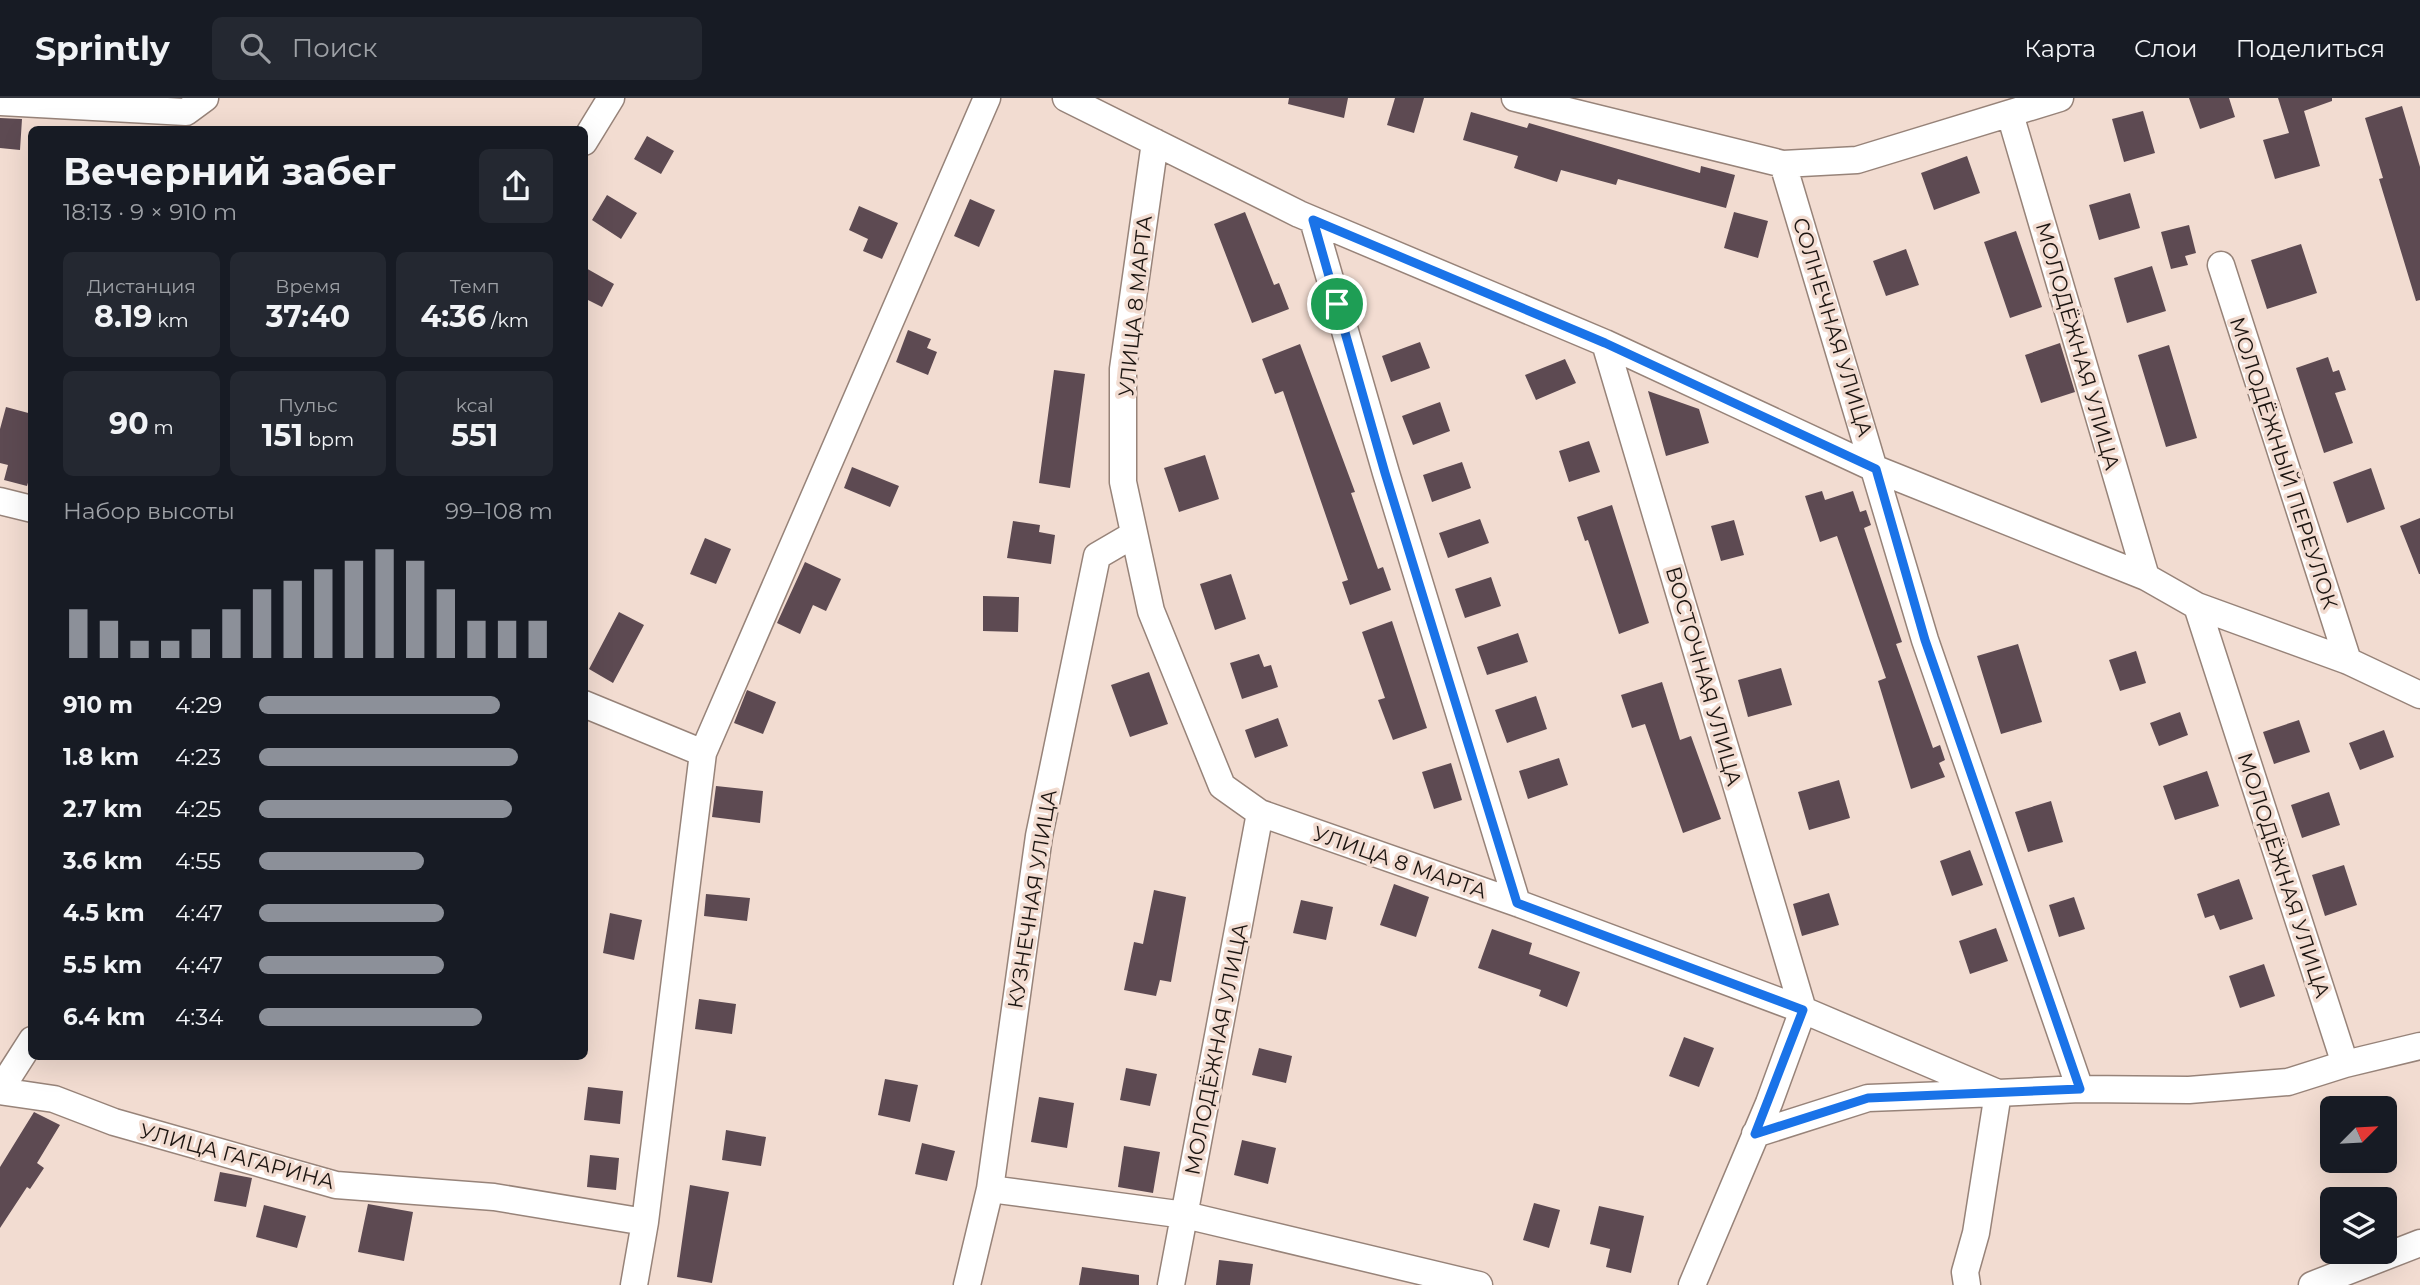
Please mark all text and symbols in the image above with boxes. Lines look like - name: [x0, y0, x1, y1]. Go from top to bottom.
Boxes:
- search box: [212, 17, 702, 80]
- text: Sprintly: [35, 28, 170, 68]
- icon: search: [236, 29, 274, 67]
- text: Поиск: [292, 32, 377, 64]
- text: Карта: [2024, 34, 2096, 63]
- text: Слои: [2134, 34, 2198, 63]
- text: Поделиться: [2236, 34, 2385, 63]
- text: Вечерний забег: [63, 148, 396, 195]
- button: share: [479, 149, 553, 223]
- text: 18:13 · 9 × 910 m: [63, 198, 237, 226]
- street label: УЛИЦА 8 МАРТА: [1113, 214, 1157, 398]
- street label: СОЛНЕЧНАЯ УЛИЦА: [1788, 214, 1878, 440]
- street label: МОЛОДЁЖНАЯ УЛИЦА: [2031, 219, 2125, 473]
- pin: [1307, 274, 1367, 334]
- text: Дистанция: [87, 275, 196, 298]
- text: Время: [275, 275, 341, 298]
- text: Темп: [450, 275, 500, 298]
- icon: arrive: [1318, 285, 1356, 323]
- text: 8.19: [94, 298, 152, 335]
- text: 37:40: [266, 298, 350, 335]
- text: 4:36: [420, 298, 486, 335]
- text: km: [152, 309, 189, 332]
- text: /km: [486, 309, 529, 332]
- street label: МОЛОДЁЖНЫЙ ПЕРЕУЛОК: [2225, 314, 2343, 613]
- text: Пульс: [278, 394, 338, 417]
- text: kcal: [456, 394, 494, 417]
- text: 90: [109, 405, 149, 442]
- text: m: [149, 416, 174, 439]
- text: 151: [262, 417, 303, 454]
- text: 551: [451, 417, 498, 454]
- text: bpm: [303, 428, 354, 451]
- text: Набор высоты: [63, 497, 235, 525]
- text: 99–108 m: [445, 497, 553, 525]
- street label: ВОСТОЧНАЯ УЛИЦА: [1661, 563, 1747, 789]
- text: 910 m: [63, 691, 133, 719]
- text: 4:29: [175, 691, 222, 719]
- text: 1.8 km: [63, 743, 139, 771]
- text: 4:23: [175, 743, 221, 771]
- street label: МОЛОДЁЖНАЯ УЛИЦА: [2232, 749, 2336, 1001]
- street label: КУЗНЕЧНАЯ УЛИЦА: [1002, 787, 1062, 1010]
- text: 2.7 km: [63, 795, 142, 823]
- text: 4:25: [175, 795, 221, 823]
- street label: УЛИЦА 8 МАРТА: [1310, 821, 1491, 904]
- text: 3.6 km: [63, 847, 143, 875]
- text: 4:55: [175, 847, 221, 875]
- text: 4.5 km: [63, 899, 145, 927]
- text: 4:47: [175, 899, 223, 927]
- street label: МОЛОДЁЖНАЯ УЛИЦА: [1179, 920, 1253, 1177]
- text: 5.5 km: [63, 951, 142, 979]
- text: 4:47: [175, 951, 223, 979]
- text: 6.4 km: [63, 1003, 145, 1031]
- text: 4:34: [175, 1003, 223, 1031]
- north arrow: [2320, 1096, 2398, 1172]
- map controls: [2320, 1096, 2397, 1264]
- street label: УЛИЦА ГАГАРИНА: [137, 1118, 338, 1194]
- button: layers: [2320, 1187, 2397, 1264]

